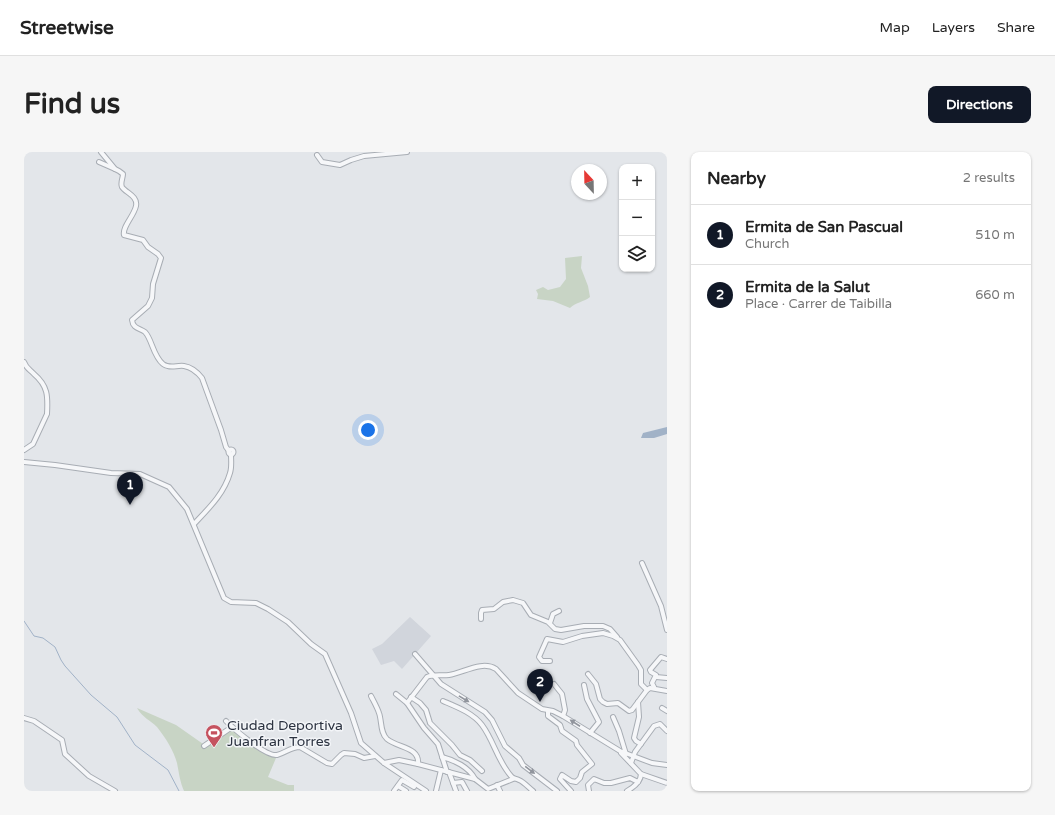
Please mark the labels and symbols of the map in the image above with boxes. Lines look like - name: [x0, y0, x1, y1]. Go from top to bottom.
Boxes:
- north arrow: [571, 164, 607, 200]
- your location: [358, 420, 378, 440]
- pin: 1: [117, 472, 143, 505]
- pin: 2: [527, 669, 553, 702]
- one-way arrow: [459, 695, 469, 703]
- place label: Ciudad Deportiva Juanfran Torres: [227, 717, 343, 750]
- one-way arrow: [570, 719, 580, 727]
- sports icon: Ciudad Deportiva Juanfran Torres: [204, 723, 224, 748]
- one-way arrow: [524, 766, 535, 774]

